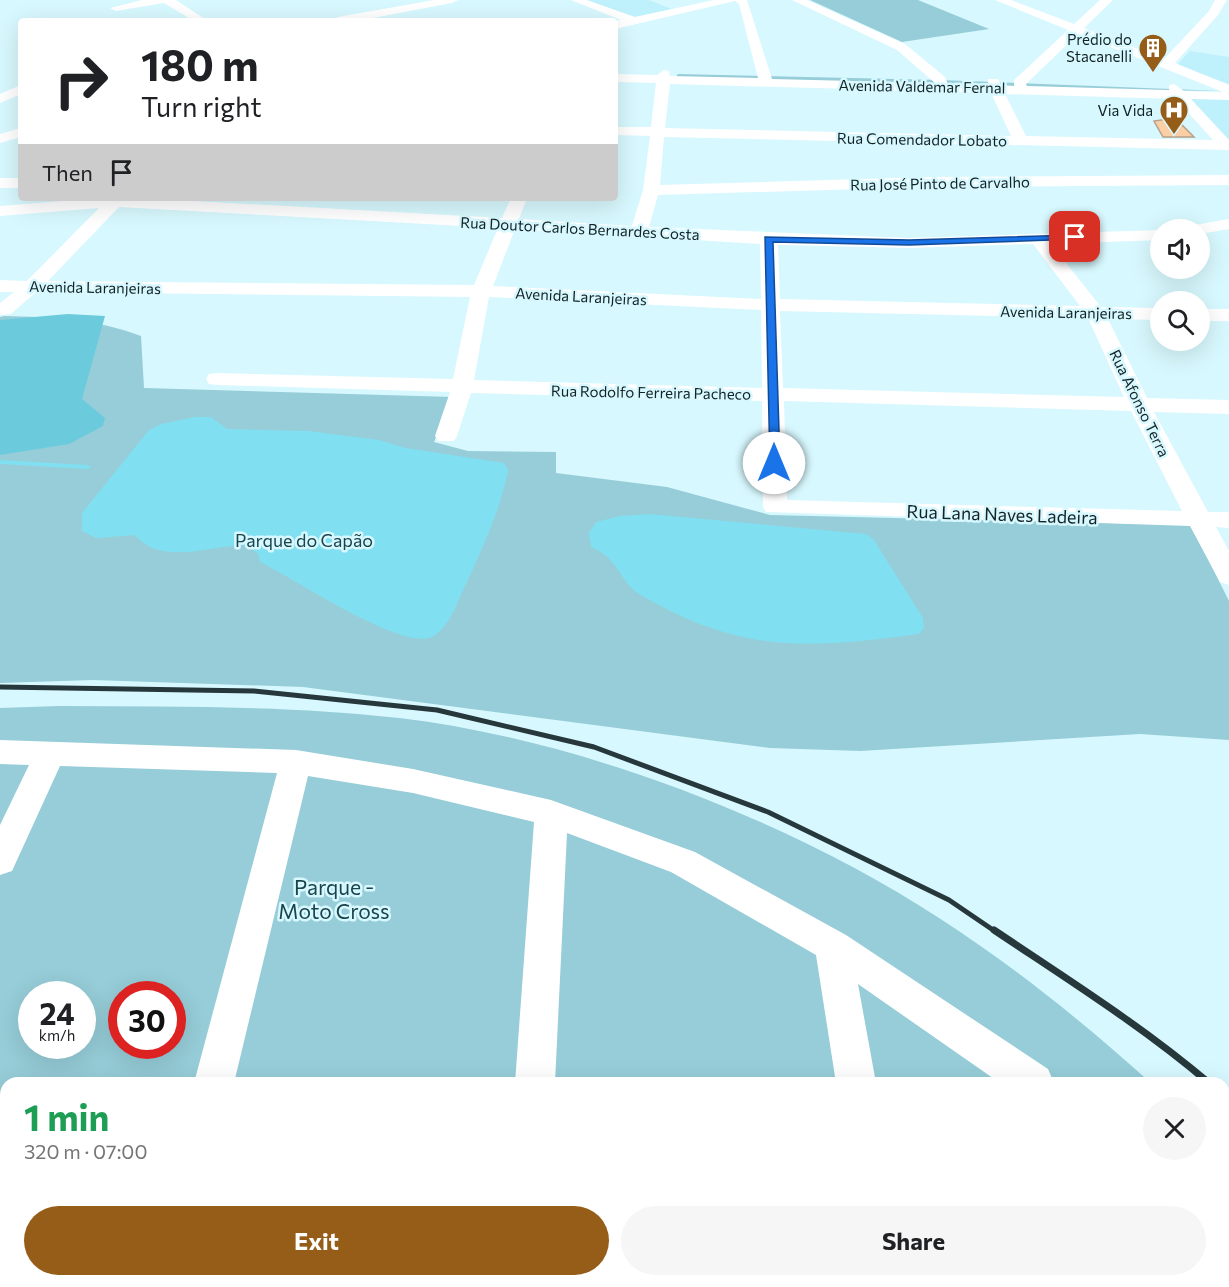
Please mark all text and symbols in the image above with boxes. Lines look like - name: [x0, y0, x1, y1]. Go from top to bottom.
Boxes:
- place label: Prédio do Stacanelli: [1066, 30, 1132, 65]
- building icon: Prédio do Stacanelli: [1137, 32, 1169, 74]
- text: 180 m: [141, 38, 259, 90]
- icon: right: [42, 42, 120, 120]
- street label: Avenida Valdemar Fernal: [838, 76, 1006, 96]
- text: Turn right: [141, 90, 261, 123]
- hospital icon: Via Vida: [1158, 94, 1190, 136]
- place label: Via Vida: [1097, 101, 1153, 119]
- street label: Rua Comendador Lobato: [837, 129, 1007, 149]
- icon: arrive: [105, 156, 138, 189]
- text: Then: [42, 159, 93, 186]
- street label: Rua José Pinto de Carvalho: [850, 172, 1030, 194]
- pin: [1049, 211, 1100, 262]
- street label: Rua Doutor Carlos Bernardes Costa: [460, 213, 700, 243]
- map controls: [1150, 219, 1210, 351]
- button: sound: [1150, 219, 1210, 279]
- icon: arrive: [1058, 220, 1091, 253]
- street label: Avenida Laranjeiras: [29, 277, 161, 297]
- street label: Avenida Laranjeiras: [515, 284, 647, 308]
- button: search: [1150, 291, 1210, 351]
- street label: Avenida Laranjeiras: [1000, 302, 1132, 322]
- street label: Rua Afonso Terra: [1106, 347, 1174, 459]
- street label: Rua Rodolfo Ferreira Pacheco: [551, 381, 751, 403]
- position arrow: [742, 431, 806, 495]
- street label: Rua Lana Naves Ladeira: [906, 500, 1098, 528]
- park label: Parque do Capão: [235, 529, 373, 551]
- park label: Parque - Moto Cross: [278, 874, 390, 923]
- speed limit sign: 30: [108, 981, 186, 1059]
- text: 24: [39, 994, 75, 1031]
- text: km/h: [39, 1026, 75, 1044]
- text: 1 min: [24, 1094, 109, 1138]
- button: close: [1143, 1097, 1206, 1160]
- text: 320 m · 07:00: [24, 1139, 147, 1163]
- button: Exit: [24, 1206, 609, 1275]
- button: Share: [621, 1206, 1206, 1275]

